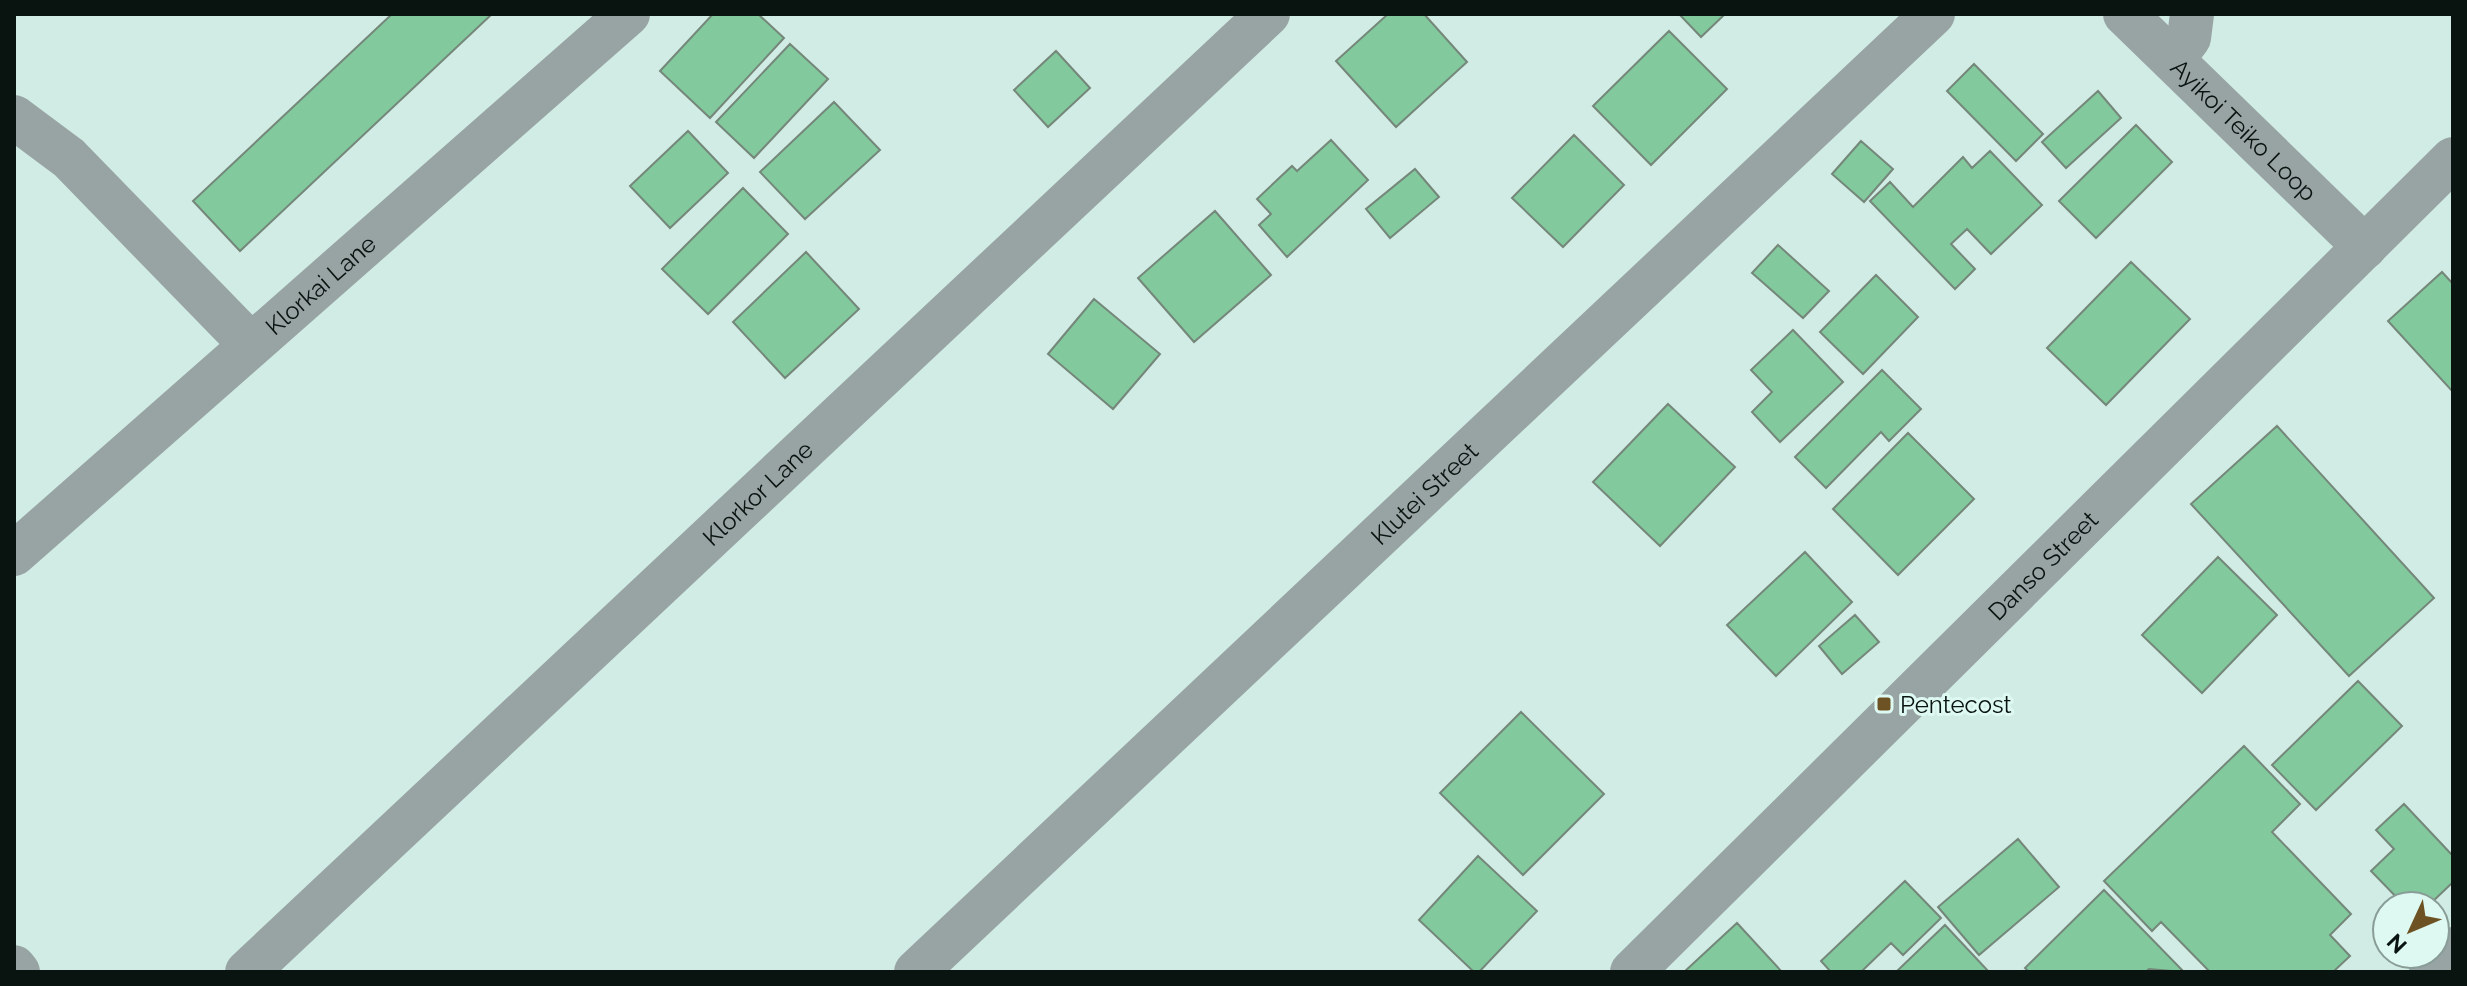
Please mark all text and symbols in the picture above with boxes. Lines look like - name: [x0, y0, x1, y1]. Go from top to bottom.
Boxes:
- street label: Ayikoi Teiko Loop: [2165, 53, 2323, 207]
- street label: Klorkai Lane: [259, 228, 381, 341]
- street label: Klorkor Lane: [696, 434, 819, 552]
- street label: Klutei Street: [1365, 436, 1484, 551]
- street label: Danso Street: [1982, 505, 2104, 626]
- place label: Pentecost: [1900, 690, 2012, 719]
- marker: Pentecost: [1875, 695, 1893, 713]
- north arrow: [2371, 890, 2451, 970]
- text: N: [2381, 929, 2412, 959]

